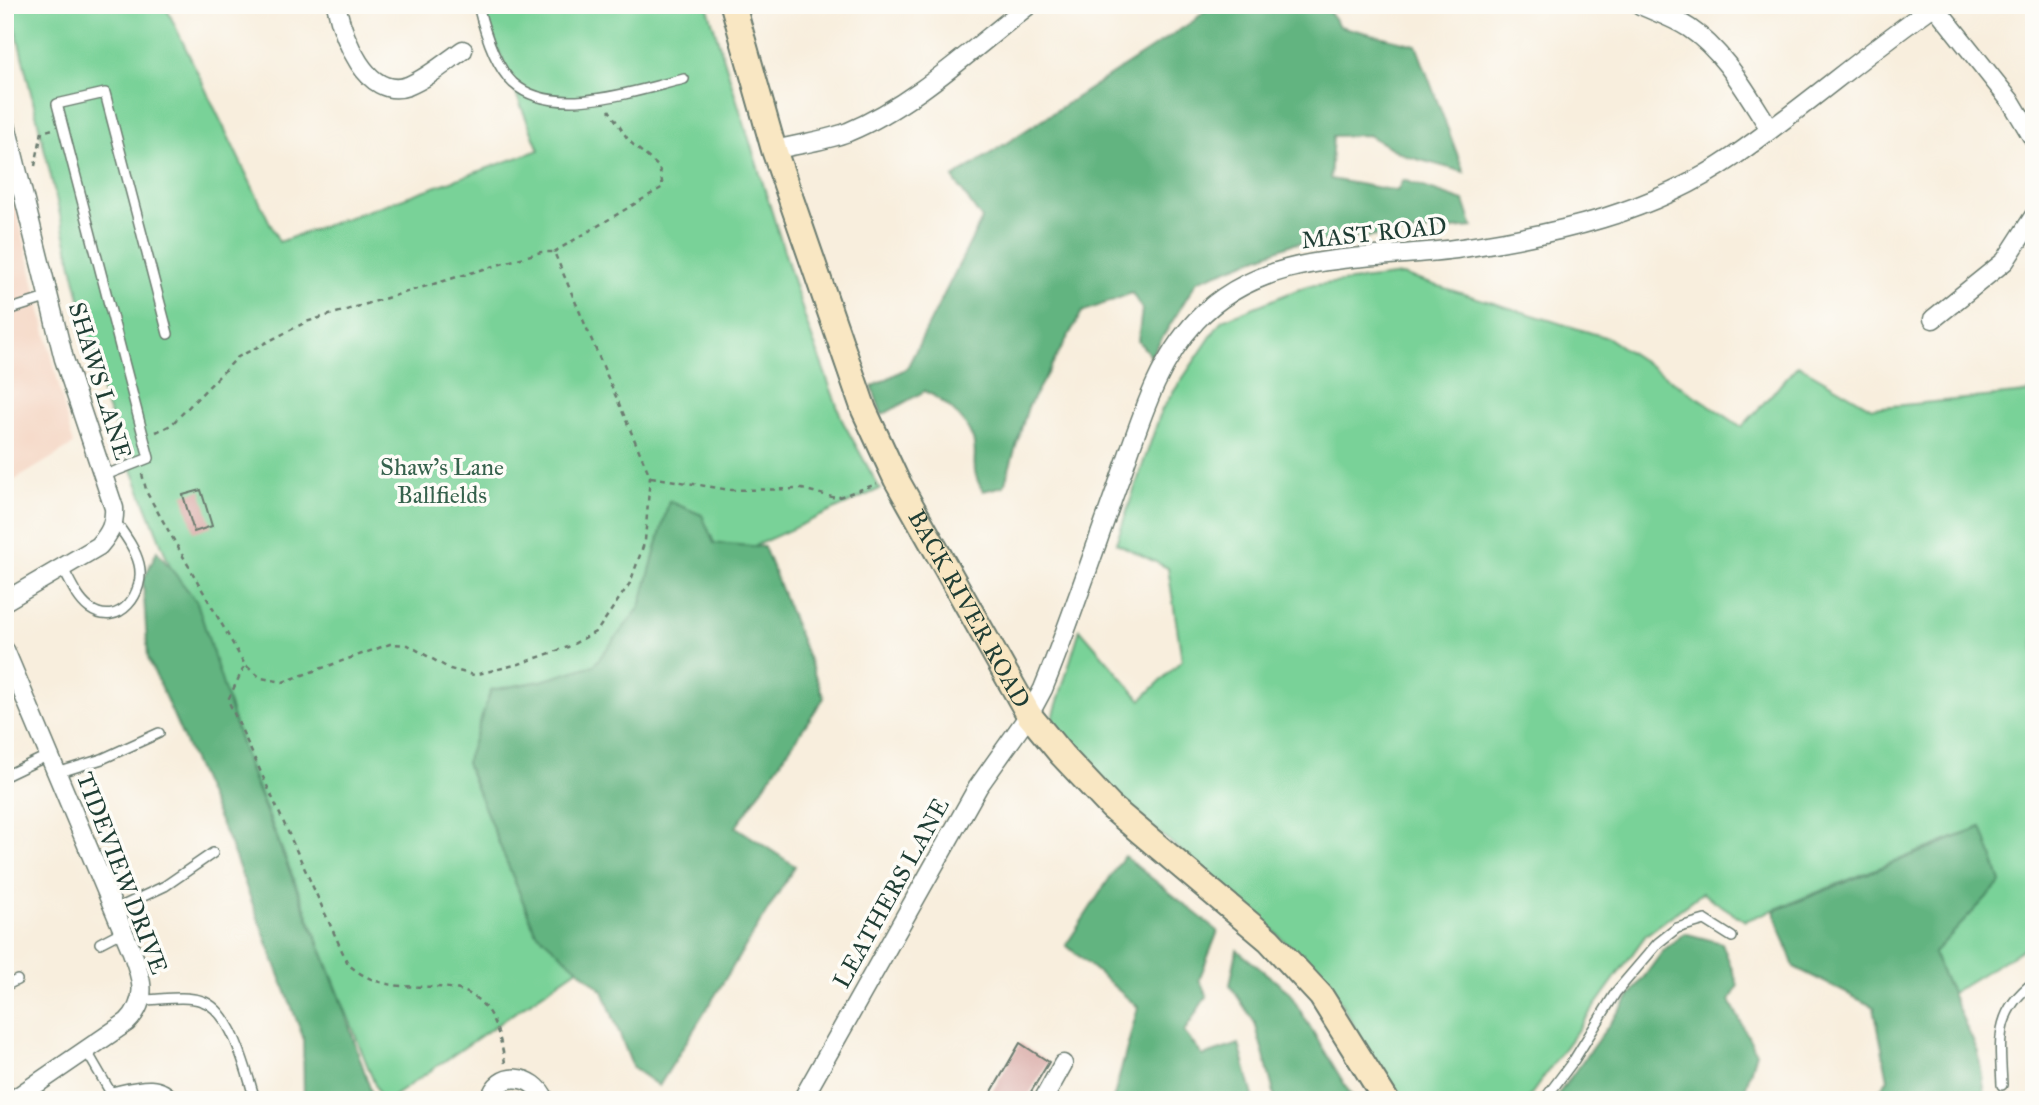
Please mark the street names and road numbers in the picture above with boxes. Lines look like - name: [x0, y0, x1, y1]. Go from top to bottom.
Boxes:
- street label: MAST ROAD: [1300, 210, 1448, 256]
- street label: SHAWS LANE: [62, 298, 138, 464]
- street label: BACK RIVER ROAD: [901, 505, 1037, 713]
- street label: TIDEVIEW DRIVE: [70, 768, 174, 978]
- street label: LEATHERS LANE: [826, 793, 956, 993]

